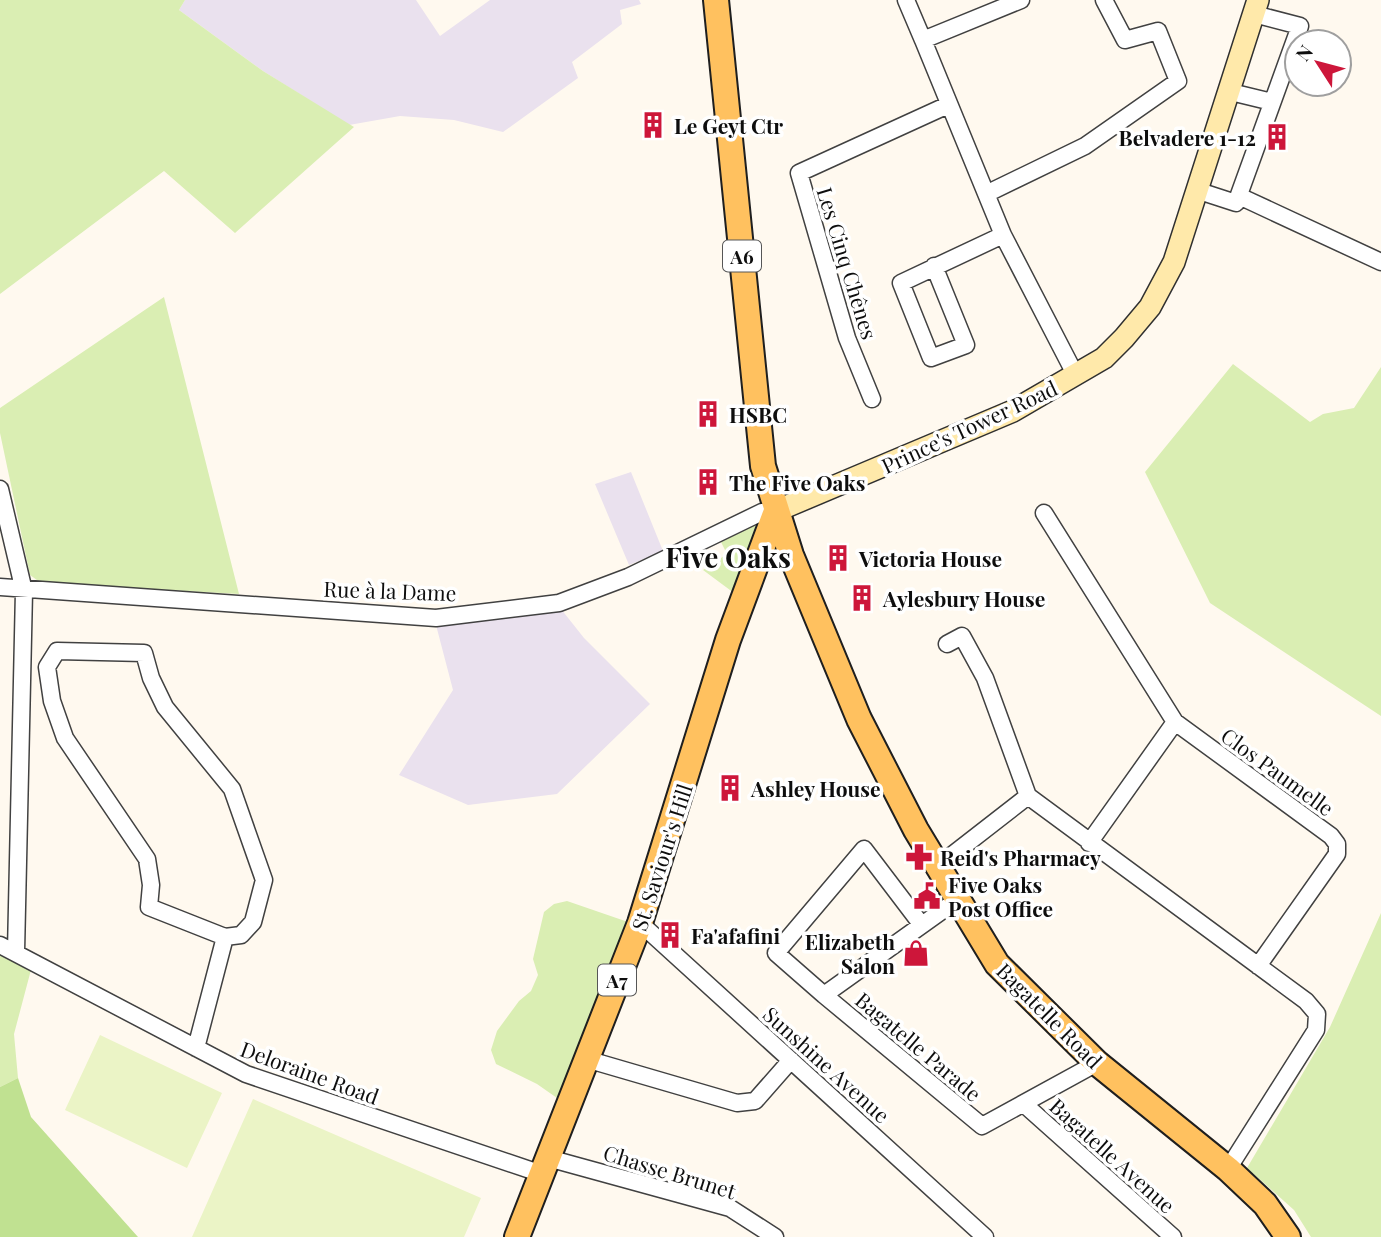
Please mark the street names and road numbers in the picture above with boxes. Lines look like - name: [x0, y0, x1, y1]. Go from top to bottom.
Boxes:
- street label: Les Cinq Chênes: [812, 183, 884, 343]
- road number: A6: [723, 240, 761, 272]
- street label: Prince's Tower Road: [877, 373, 1061, 479]
- street label: Rue à la Dame: [323, 574, 457, 606]
- street label: Clos Paumelle: [1216, 721, 1340, 821]
- street label: St. Saviour's Hill: [624, 780, 698, 934]
- street label: Bagatelle Road: [991, 956, 1109, 1074]
- road number: A7: [598, 964, 636, 996]
- street label: Bagatelle Parade: [850, 985, 988, 1107]
- street label: Sunshine Avenue: [758, 1000, 896, 1128]
- street label: Deloraine Road: [237, 1034, 383, 1110]
- street label: Bagatelle Avenue: [1044, 1091, 1182, 1219]
- street label: Chasse Brunet: [600, 1138, 740, 1205]

